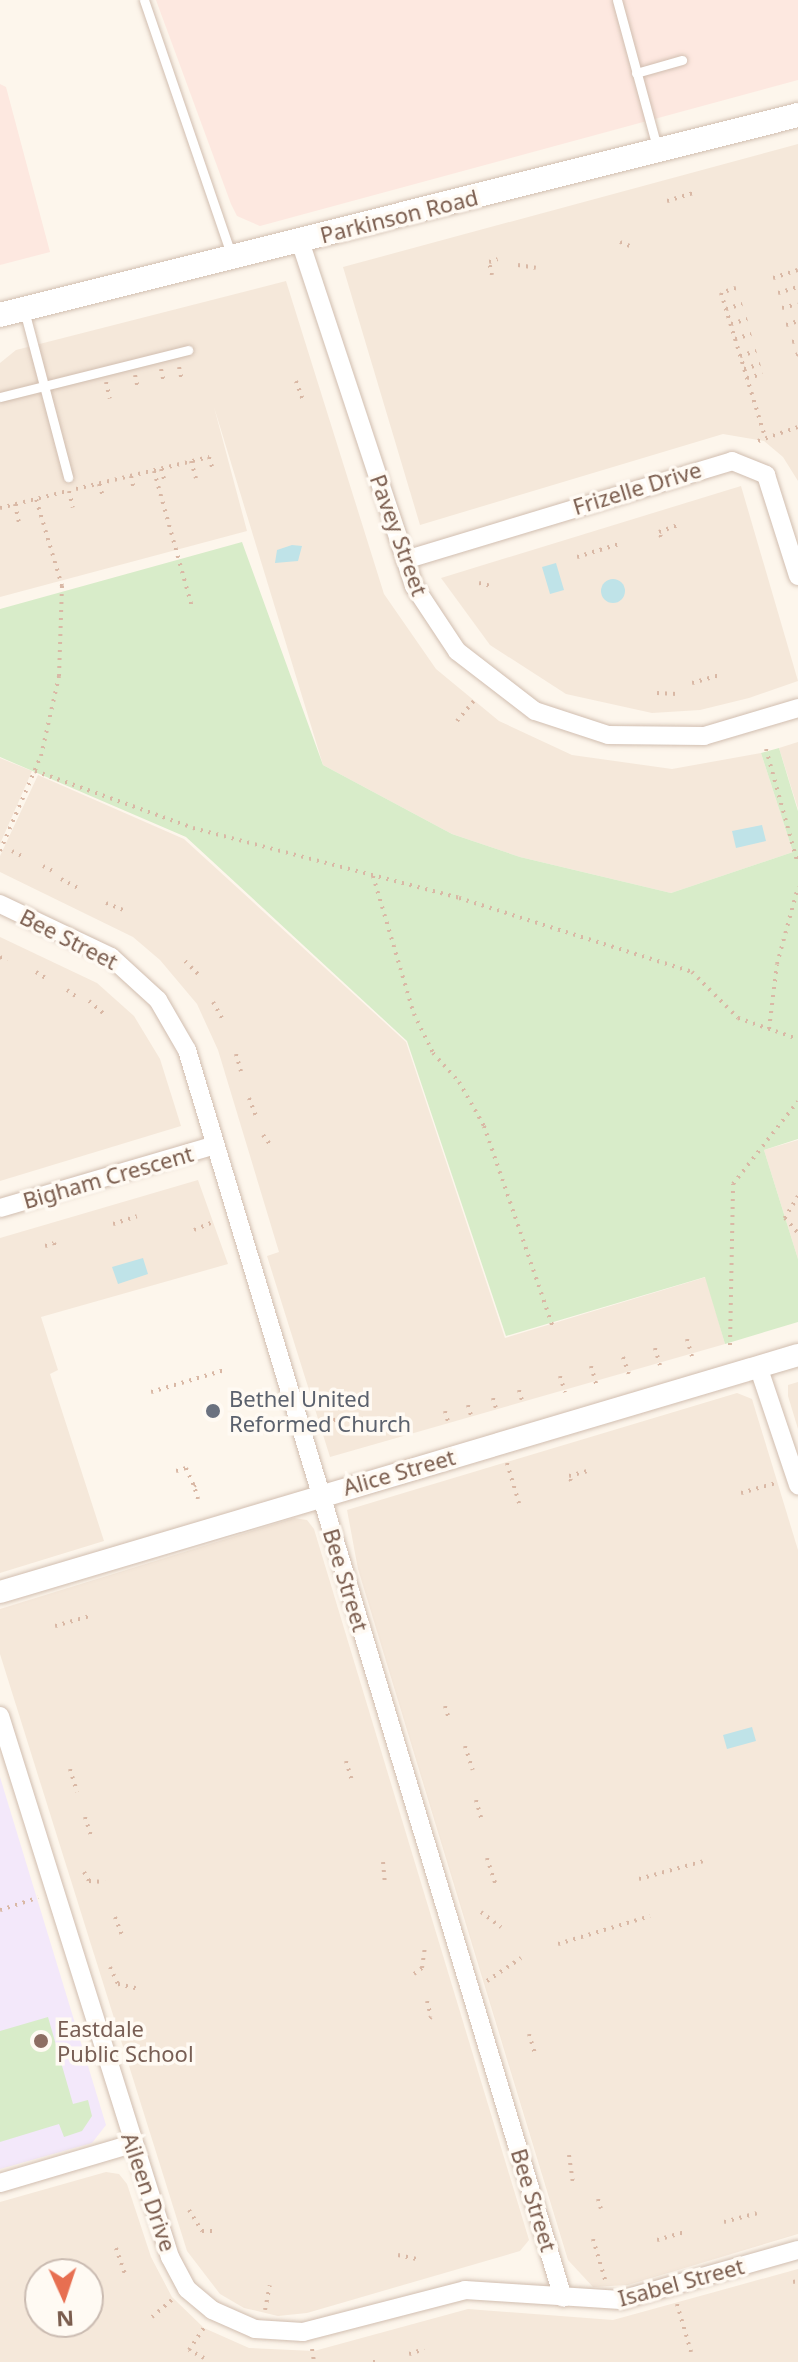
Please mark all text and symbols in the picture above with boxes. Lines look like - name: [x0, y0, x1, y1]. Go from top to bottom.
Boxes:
- street label: Parkinson Road: [317, 184, 481, 248]
- street label: Frizelle Drive: [570, 456, 704, 520]
- street label: Pavey Street: [365, 471, 433, 599]
- street label: Bee Street: [16, 903, 122, 975]
- street label: Bigham Crescent: [20, 1140, 196, 1214]
- place label: Bethel United Reformed Church: [229, 1385, 411, 1436]
- marker: Bethel United Reformed Church: [204, 1402, 222, 1420]
- street label: Alice Street: [340, 1443, 458, 1501]
- street label: Bee Street: [318, 1525, 374, 1635]
- place label: Eastdale Public School: [57, 2015, 194, 2066]
- marker: Eastdale Public School: [32, 2032, 50, 2050]
- street label: Aileen Drive: [116, 2129, 182, 2255]
- street label: Bee Street: [506, 2145, 562, 2255]
- street label: Isabel Street: [615, 2253, 747, 2311]
- north arrow: [24, 2258, 104, 2338]
- text: N: [55, 2305, 75, 2335]

